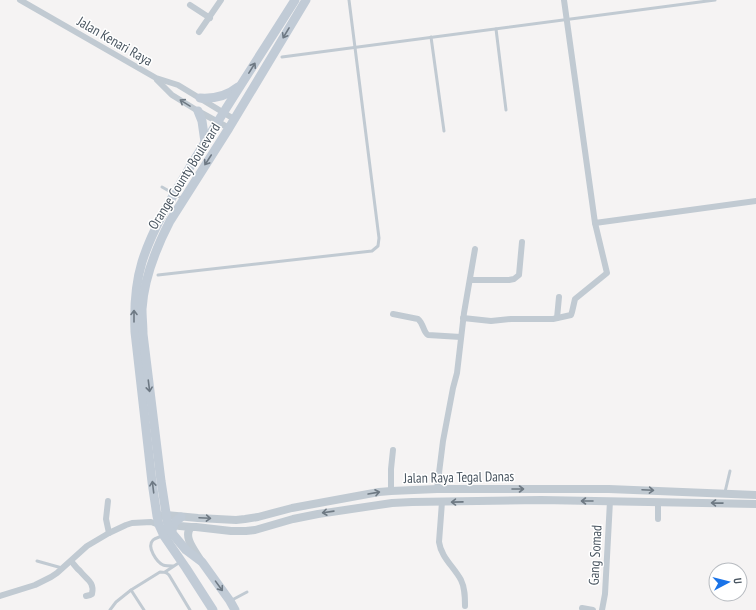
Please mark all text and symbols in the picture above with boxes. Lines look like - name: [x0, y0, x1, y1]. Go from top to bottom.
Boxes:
- street label: Jalan Kenari Raya: [73, 12, 156, 70]
- one-way arrow: [282, 27, 290, 39]
- one-way arrow: [248, 63, 256, 74]
- one-way arrow: [180, 99, 191, 107]
- street label: Orange County Boulevard: [144, 119, 224, 233]
- one-way arrow: [204, 155, 212, 166]
- one-way arrow: [131, 310, 138, 323]
- one-way arrow: [145, 379, 153, 392]
- street label: Jalan Raya Tegal Danas: [403, 467, 515, 487]
- one-way arrow: [149, 481, 157, 494]
- one-way arrow: [511, 485, 524, 493]
- one-way arrow: [641, 487, 654, 494]
- one-way arrow: [367, 489, 380, 497]
- one-way arrow: [581, 497, 594, 505]
- one-way arrow: [451, 498, 464, 505]
- one-way arrow: [711, 499, 724, 507]
- one-way arrow: [322, 508, 335, 516]
- one-way arrow: [198, 514, 211, 522]
- street label: Gang Somad: [584, 524, 606, 586]
- north arrow: [708, 562, 748, 602]
- text: U: [731, 577, 745, 585]
- one-way arrow: [215, 580, 223, 591]

